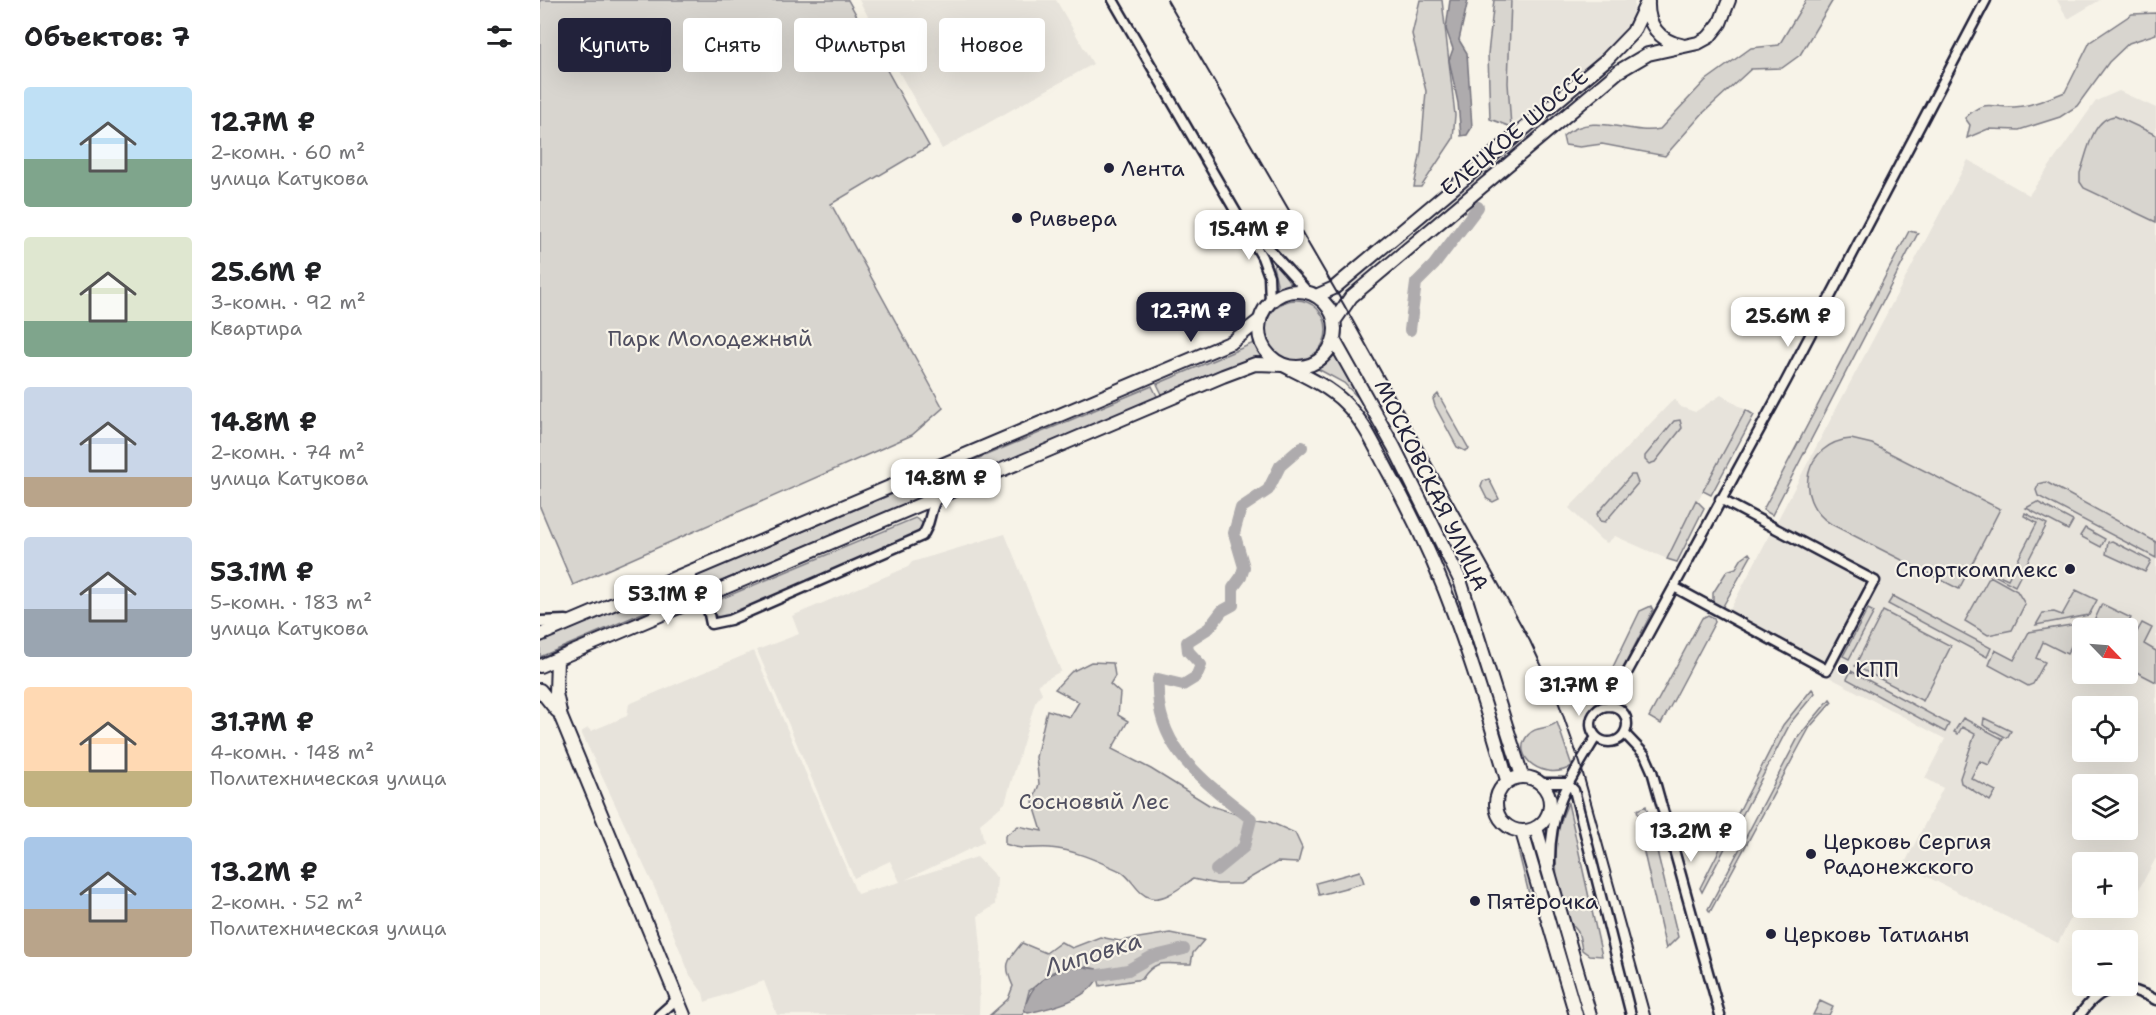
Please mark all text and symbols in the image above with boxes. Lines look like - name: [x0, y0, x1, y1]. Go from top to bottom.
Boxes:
- chip: Купить: [558, 18, 671, 72]
- chip: Снять: [683, 18, 782, 72]
- chip: Фильтры: [794, 18, 927, 72]
- chip: Новое: [939, 18, 1045, 72]
- text: Объектов: 7: [24, 19, 190, 54]
- icon: filters: [483, 20, 516, 53]
- street label: ЕЛЕЦКОЕ ШОССЕ: [1434, 62, 1594, 203]
- text: 12.7M ₽: [210, 104, 316, 139]
- icon: home: [72, 111, 144, 183]
- text: 2-комн. · 60 m²: [210, 139, 365, 165]
- place label: Лента: [1121, 154, 1185, 183]
- marker: Лента: [1102, 161, 1116, 175]
- text: улица Катукова: [210, 165, 368, 191]
- place label: Ривьера: [1029, 204, 1117, 233]
- pin: 15.4M ₽: [1194, 210, 1304, 261]
- marker: Ривьера: [1010, 211, 1024, 225]
- text: 15.4M ₽: [1209, 216, 1289, 242]
- text: 25.6M ₽: [210, 254, 322, 289]
- icon: home: [72, 261, 144, 333]
- text: 3-комн. · 92 m²: [210, 289, 366, 315]
- pin: 12.7M ₽: [1136, 292, 1246, 343]
- pin: 25.6M ₽: [1733, 297, 1843, 348]
- text: 12.7M ₽: [1150, 298, 1232, 324]
- text: 25.6M ₽: [1745, 303, 1831, 329]
- text: Квартира: [210, 315, 302, 341]
- park label: Парк Молодежный: [608, 324, 812, 353]
- street label: МОСКОВСКАЯ УЛИЦА: [1368, 375, 1495, 596]
- text: 14.8M ₽: [210, 404, 317, 439]
- icon: home: [72, 411, 144, 483]
- text: 2-комн. · 74 m²: [210, 439, 365, 465]
- pin: 14.8M ₽: [891, 459, 1001, 510]
- text: улица Катукова: [210, 465, 368, 491]
- text: 14.8M ₽: [905, 465, 987, 491]
- text: 53.1M ₽: [210, 554, 314, 589]
- place label: Спорткомплекс: [1895, 555, 2058, 584]
- icon: home: [72, 561, 144, 633]
- marker: Спорткомплекс: [2063, 562, 2077, 576]
- pin: 53.1M ₽: [613, 575, 723, 626]
- text: 53.1M ₽: [628, 581, 708, 607]
- text: 5-комн. · 183 m²: [210, 589, 372, 615]
- text: улица Катукова: [210, 615, 368, 641]
- north arrow: [2072, 618, 2138, 684]
- map controls: [2072, 618, 2138, 996]
- place label: КПП: [1855, 655, 1899, 684]
- marker: КПП: [1836, 662, 1850, 676]
- pin: 31.7M ₽: [1524, 666, 1634, 717]
- text: 31.7M ₽: [1539, 672, 1619, 698]
- button: locate: [2072, 696, 2138, 762]
- text: 31.7M ₽: [210, 704, 314, 739]
- icon: home: [72, 711, 144, 783]
- text: 4-комн. · 148 m²: [210, 739, 374, 765]
- text: Политехническая улица: [210, 765, 446, 791]
- button: layers: [2072, 774, 2138, 840]
- park label: Сосновый Лес: [1019, 787, 1169, 816]
- pin: 13.2M ₽: [1636, 812, 1746, 863]
- text: 13.2M ₽: [1650, 818, 1732, 844]
- place label: Церковь Сергия Радонежского: [1823, 827, 1992, 881]
- marker: Церковь Сергия Радонежского: [1804, 847, 1818, 861]
- button: +: [2072, 852, 2138, 918]
- text: 13.2M ₽: [210, 854, 318, 889]
- icon: home: [72, 861, 144, 933]
- place label: Пятёрочка: [1487, 887, 1599, 916]
- text: 2-комн. · 52 m²: [210, 889, 363, 915]
- marker: Пятёрочка: [1468, 894, 1482, 908]
- text: Политехническая улица: [210, 915, 446, 941]
- place label: Церковь Татианы: [1783, 920, 1970, 949]
- water label: Липовка: [1040, 924, 1146, 984]
- marker: Церковь Татианы: [1764, 927, 1778, 941]
- button: −: [2072, 930, 2138, 996]

